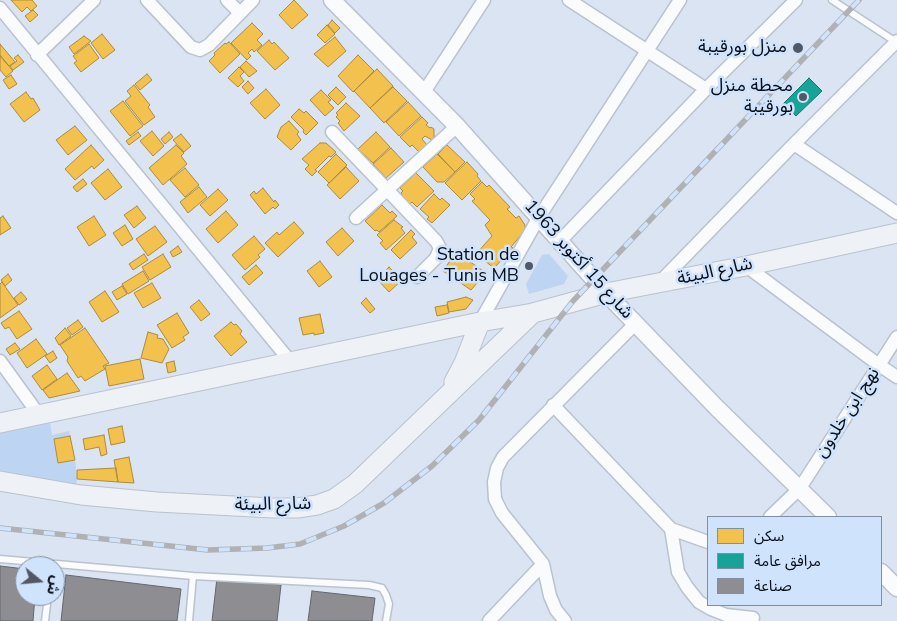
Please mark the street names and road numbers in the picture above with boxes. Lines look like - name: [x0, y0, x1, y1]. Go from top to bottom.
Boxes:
- street label: شارع 15 أكتوبر 1963: [519, 196, 637, 324]
- street label: شارع البيئة: [675, 253, 755, 291]
- street label: نهج ابن خلدون: [811, 364, 885, 462]
- street label: شارع البيئة: [235, 494, 311, 516]

